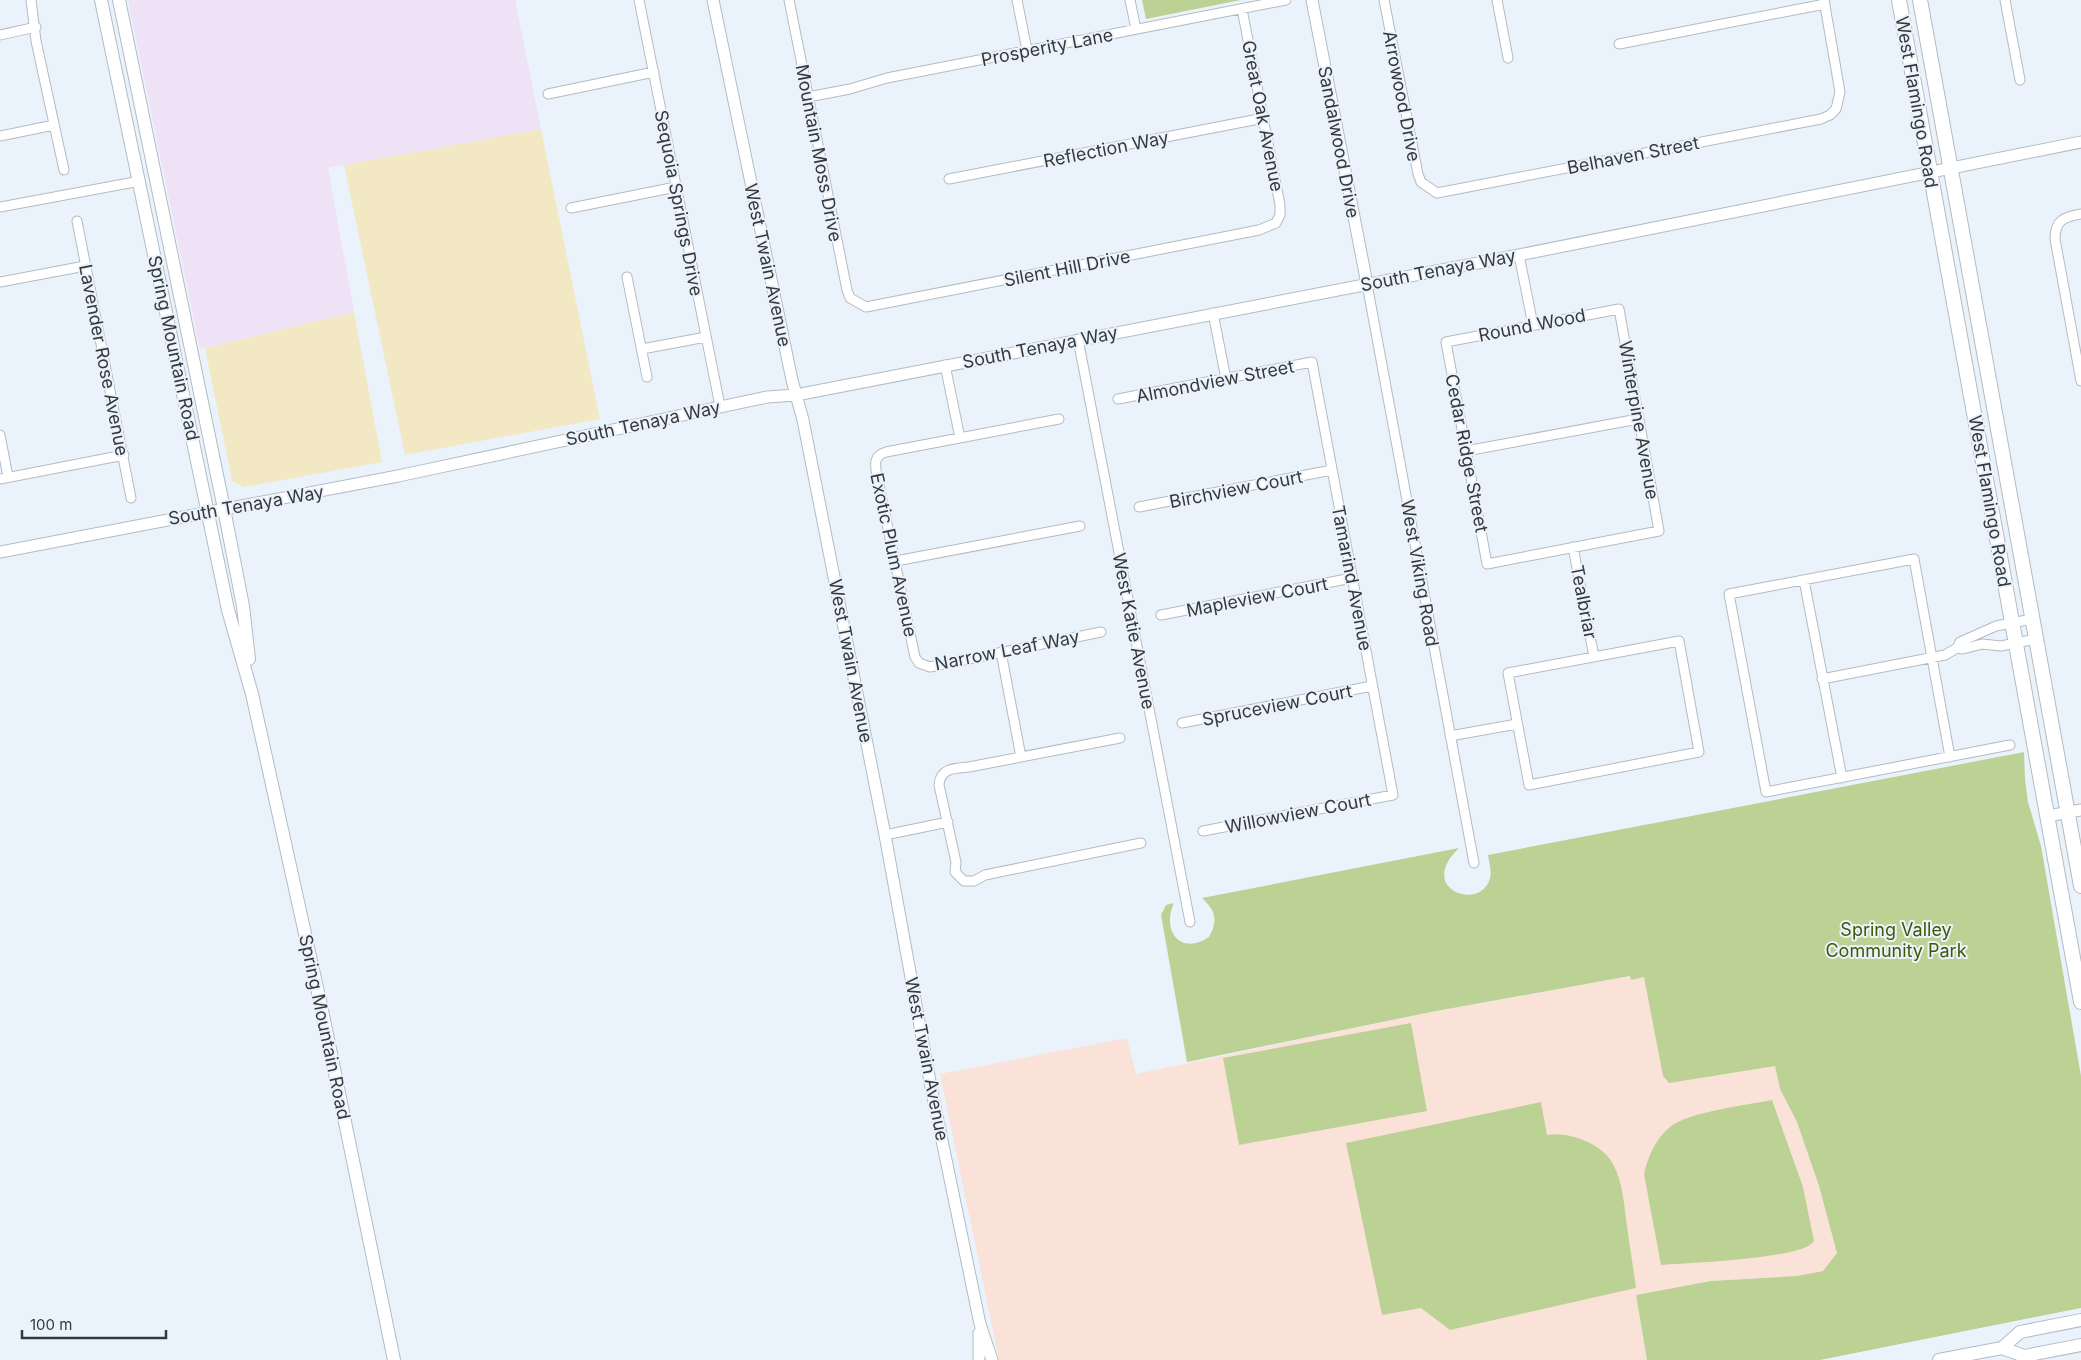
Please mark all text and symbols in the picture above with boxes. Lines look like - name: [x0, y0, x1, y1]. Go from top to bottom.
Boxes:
- street label: West Flamingo Road: [1892, 15, 1942, 189]
- street label: Prosperity Lane: [979, 24, 1115, 70]
- street label: Arrowood Drive: [1379, 29, 1425, 163]
- street label: Great Oak Avenue: [1238, 39, 1288, 193]
- street label: Mountain Moss Drive: [791, 63, 847, 243]
- street label: Sandalwood Drive: [1314, 64, 1364, 220]
- street label: Sequoia Springs Drive: [651, 108, 707, 298]
- street label: Reflection Way: [1042, 127, 1170, 171]
- street label: Belhaven Street: [1565, 132, 1701, 178]
- street label: West Twain Avenue: [740, 181, 796, 349]
- street label: Silent Hill Drive: [1002, 245, 1132, 291]
- street label: South Tenaya Way: [1359, 245, 1517, 295]
- street label: Spring Mountain Road: [144, 254, 204, 442]
- street label: Lavender Rose Avenue: [75, 262, 133, 458]
- street label: Round Wood: [1477, 304, 1587, 346]
- street label: South Tenaya Way: [961, 322, 1119, 372]
- street label: Winterpine Avenue: [1615, 339, 1663, 501]
- street label: Almondview Street: [1134, 355, 1296, 407]
- street label: Cedar Ridge Street: [1441, 372, 1493, 534]
- street label: South Tenaya Way: [564, 396, 722, 450]
- street label: West Flamingo Road: [1965, 414, 2015, 588]
- street label: Birchview Court: [1168, 466, 1304, 512]
- street label: Exotic Plum Avenue: [866, 471, 922, 639]
- street label: South Tenaya Way: [166, 481, 326, 529]
- street label: West Viking Road: [1397, 498, 1443, 648]
- street label: Tamarind Avenue: [1328, 504, 1376, 652]
- street label: West Katie Avenue: [1109, 551, 1159, 711]
- street label: Tealbriar: [1567, 563, 1601, 641]
- street label: Mapleview Court: [1184, 573, 1330, 621]
- street label: West Twain Avenue: [825, 577, 877, 745]
- street label: Narrow Leaf Way: [933, 626, 1081, 674]
- street label: Spruceview Court: [1200, 680, 1354, 730]
- street label: Willowview Court: [1223, 789, 1373, 837]
- park label: Spring Valley Community Park: [1825, 919, 1967, 961]
- street label: Spring Mountain Road: [295, 933, 355, 1121]
- street label: West Twain Avenue: [901, 975, 953, 1143]
- scale bar: [22, 1308, 166, 1340]
- text: 100 m: [30, 1315, 72, 1334]

